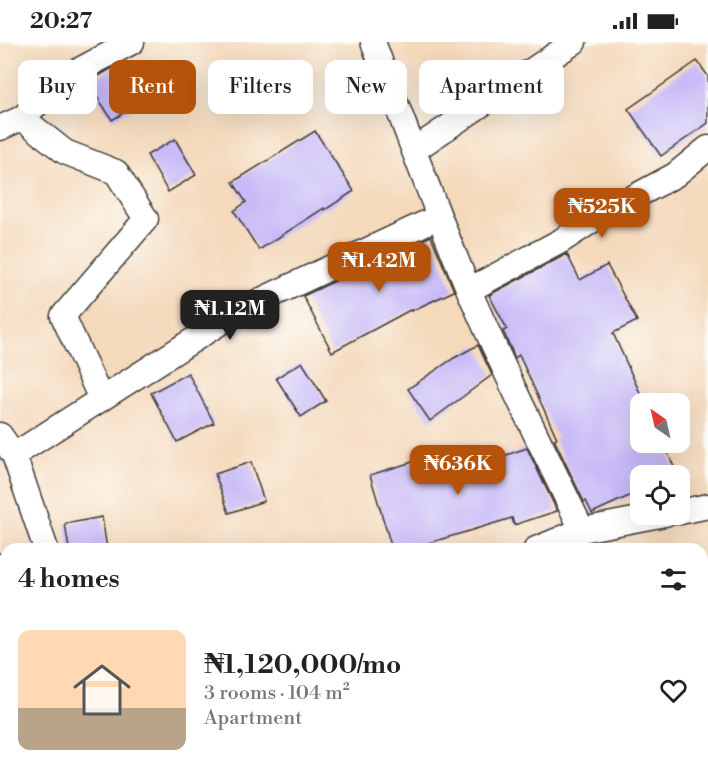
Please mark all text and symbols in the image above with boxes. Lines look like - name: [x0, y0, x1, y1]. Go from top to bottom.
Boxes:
- text: 20:27: [30, 8, 92, 35]
- chip: Buy: [18, 60, 97, 114]
- chip: Rent: [109, 60, 196, 114]
- chip: Filters: [208, 60, 313, 114]
- chip: New: [325, 60, 407, 114]
- chip: Apartment: [419, 60, 564, 114]
- pin: ₦525K: [560, 188, 644, 239]
- text: ₦525K: [568, 195, 636, 220]
- pin: ₦1.42M: [330, 242, 428, 293]
- text: ₦1.42M: [342, 249, 416, 274]
- pin: ₦1.12M: [181, 290, 279, 341]
- text: ₦1.12M: [194, 297, 266, 322]
- north arrow: [630, 393, 690, 453]
- map controls: [630, 393, 690, 525]
- pin: ₦636K: [416, 445, 500, 496]
- text: ₦636K: [424, 452, 492, 477]
- button: locate: [630, 465, 690, 525]
- text: 4 homes: [18, 563, 120, 595]
- icon: filters: [657, 563, 690, 596]
- text: ₦1,120,000/mo: [204, 649, 401, 681]
- icon: home: [66, 654, 138, 726]
- icon: heart: [657, 674, 690, 707]
- text: 3 rooms · 104 m²: [204, 681, 350, 706]
- text: Apartment: [204, 706, 302, 731]

